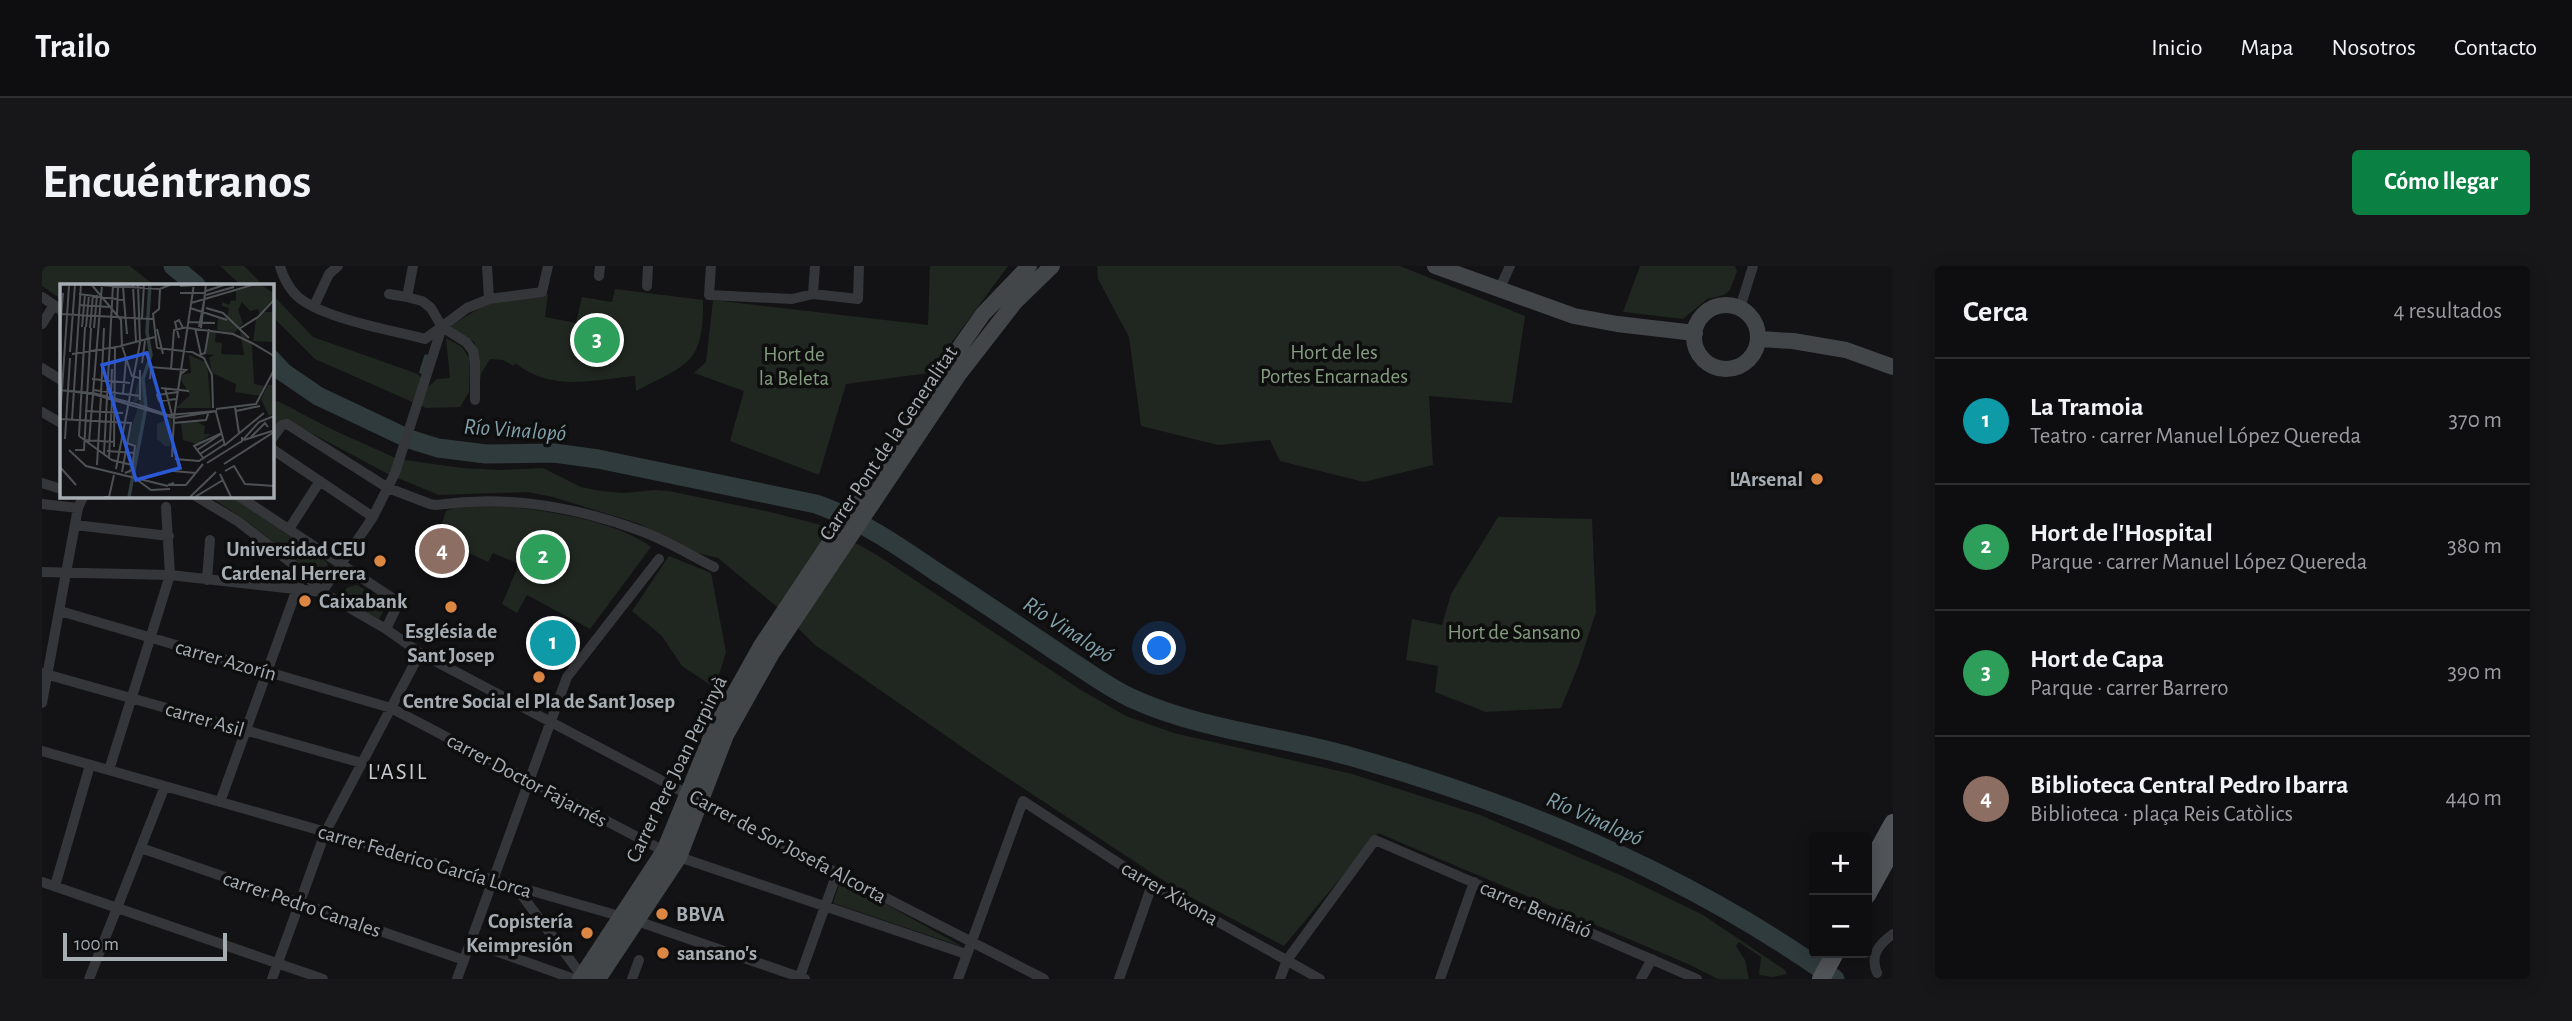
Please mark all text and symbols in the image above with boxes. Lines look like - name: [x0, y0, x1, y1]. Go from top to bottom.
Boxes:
- text: Trailo: [35, 31, 110, 64]
- text: Inicio: [2151, 36, 2202, 60]
- text: Mapa: [2240, 36, 2294, 60]
- text: Nosotros: [2332, 36, 2416, 60]
- text: Contacto: [2454, 36, 2537, 60]
- button: Cómo llegar: [2352, 150, 2530, 215]
- text: Encuéntranos: [42, 158, 311, 207]
- inset map: [60, 284, 273, 497]
- text: Cerca: [1963, 297, 2028, 327]
- text: 4 resultados: [2394, 300, 2502, 323]
- pin: 3: [574, 314, 620, 366]
- street label: Carrer Pont de la Generalitat: [816, 342, 961, 544]
- park label: Hort de les Portes Encarnades: [1260, 342, 1408, 387]
- park label: Hort de la Beleta: [759, 344, 829, 389]
- text: La Tramoia: [2030, 394, 2144, 420]
- text: 1: [1982, 409, 1990, 432]
- text: 370 m: [2449, 409, 2502, 432]
- water label: Río Vinalopó: [463, 415, 567, 446]
- text: Teatro · carrer Manuel López Quereda: [2030, 425, 2361, 448]
- place label: L'Arsenal: [1729, 469, 1803, 490]
- marker: L'Arsenal: [1809, 471, 1825, 487]
- text: Hort de l'Hospital: [2030, 520, 2213, 546]
- pin: 4: [419, 525, 465, 577]
- pin: 2: [520, 531, 566, 583]
- text: 2: [1981, 535, 1991, 558]
- text: 380 m: [2447, 535, 2502, 558]
- place label: Universidad CEU Cardenal Herrera: [221, 539, 366, 584]
- text: Parque · carrer Manuel López Quereda: [2030, 551, 2367, 574]
- marker: Universidad CEU Cardenal Herrera: [372, 553, 388, 569]
- place label: Caixabank: [319, 591, 408, 612]
- marker: Caixabank: [297, 593, 313, 609]
- water label: Río Vinalopó: [1019, 593, 1118, 668]
- marker: Església de Sant Josep: [443, 599, 459, 615]
- pin: 1: [530, 617, 576, 669]
- place label: Església de Sant Josep: [405, 621, 497, 666]
- park label: Hort de Sansano: [1447, 622, 1581, 643]
- your location: [1142, 631, 1176, 665]
- street label: carrer Azorín: [173, 636, 279, 685]
- text: Hort de Capa: [2030, 646, 2164, 672]
- text: 3: [1981, 661, 1991, 684]
- text: 390 m: [2447, 661, 2502, 684]
- marker: Centre Social el Pla de Sant Josep: [531, 669, 547, 685]
- street label: Carrer Pere Joan Perpinyà: [622, 672, 731, 866]
- text: Parque · carrer Barrero: [2030, 677, 2229, 700]
- place label: Centre Social el Pla de Sant Josep: [403, 691, 675, 712]
- street label: carrer Asil: [163, 698, 247, 741]
- street label: carrer Doctor Fajarnés: [443, 729, 610, 831]
- district label: L'ASIL: [368, 761, 428, 784]
- text: Biblioteca Central Pedro Ibarra: [2030, 772, 2349, 798]
- street label: Carrer de Sor Josefa Alcorta: [686, 786, 890, 907]
- text: 4: [1980, 787, 1992, 810]
- text: 440 m: [2446, 787, 2502, 810]
- water label: Río Vinalopó: [1543, 788, 1646, 851]
- text: Biblioteca · plaça Reis Catòlics: [2030, 803, 2293, 826]
- street label: carrer Federico García Lorca: [316, 821, 534, 902]
- map controls: [1809, 832, 1872, 958]
- button: +: [1809, 832, 1872, 895]
- street label: carrer Xixona: [1118, 857, 1222, 930]
- street label: carrer Pedro Canales: [220, 868, 384, 941]
- street label: carrer Benifaió: [1477, 877, 1595, 942]
- button: −: [1809, 895, 1872, 958]
- place label: BBVA: [676, 904, 725, 925]
- marker: BBVA: [654, 906, 670, 922]
- place label: Copistería Keimpresión: [466, 911, 573, 956]
- marker: Copistería Keimpresión: [579, 925, 595, 941]
- scale bar: [63, 930, 228, 962]
- text: 100 m: [74, 935, 119, 954]
- place label: sansano's: [677, 943, 757, 964]
- marker: sansano's: [655, 945, 671, 961]

